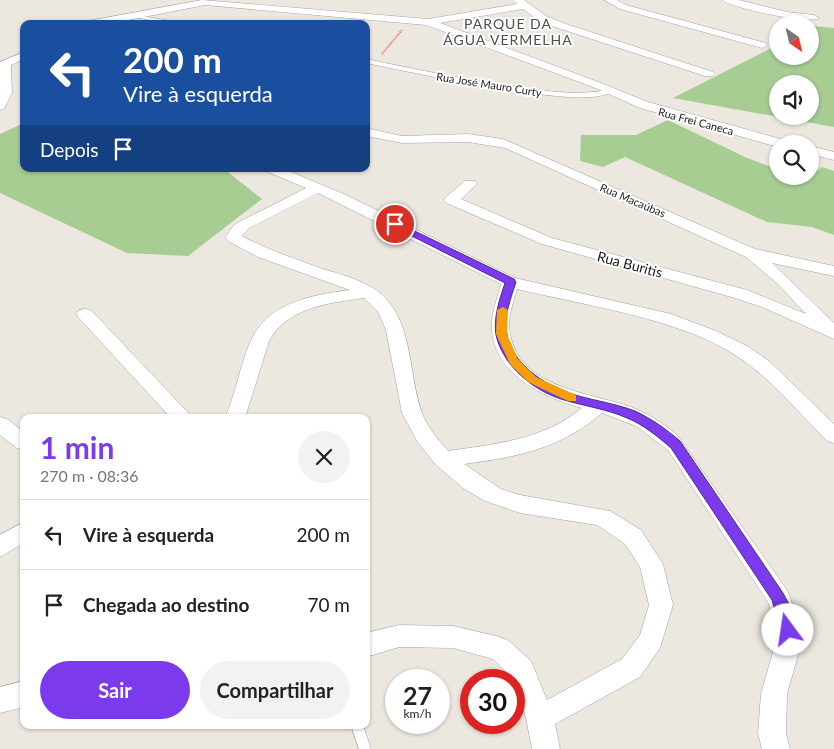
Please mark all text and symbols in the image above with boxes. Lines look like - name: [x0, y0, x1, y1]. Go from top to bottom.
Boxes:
- district label: PARQUE DA ÁGUA VERMELHA: [443, 15, 573, 48]
- north arrow: [769, 15, 819, 65]
- map controls: [769, 15, 819, 185]
- text: 200 m: [123, 38, 222, 80]
- icon: left: [40, 40, 105, 105]
- street label: Rua José Mauro Curty: [435, 69, 543, 99]
- button: sound: [769, 75, 819, 125]
- text: Vire à esquerda: [123, 80, 273, 107]
- street label: Rua Frei Caneca: [657, 105, 735, 137]
- icon: arrive: [109, 135, 137, 163]
- button: search: [769, 135, 819, 185]
- text: Depois: [40, 138, 99, 161]
- street label: Rua Macaúbas: [598, 180, 668, 220]
- pin: [374, 203, 416, 245]
- icon: arrive: [381, 210, 409, 238]
- street label: Rua Buritis: [596, 247, 664, 281]
- text: 1 min: [40, 429, 114, 465]
- button: close: [298, 431, 350, 483]
- text: 270 m · 08:36: [40, 466, 139, 485]
- icon: left: [40, 521, 68, 549]
- text: Vire à esquerda: [83, 523, 214, 546]
- text: 200 m: [296, 523, 350, 546]
- icon: arrive: [40, 591, 68, 619]
- text: Chegada ao destino: [83, 593, 249, 616]
- text: 70 m: [307, 593, 350, 616]
- position arrow: [761, 603, 813, 655]
- button: Sair: [40, 661, 190, 719]
- button: Compartilhar: [200, 661, 350, 719]
- speed limit sign: 30: [460, 669, 525, 734]
- text: 27: [403, 680, 432, 710]
- text: km/h: [403, 706, 432, 721]

